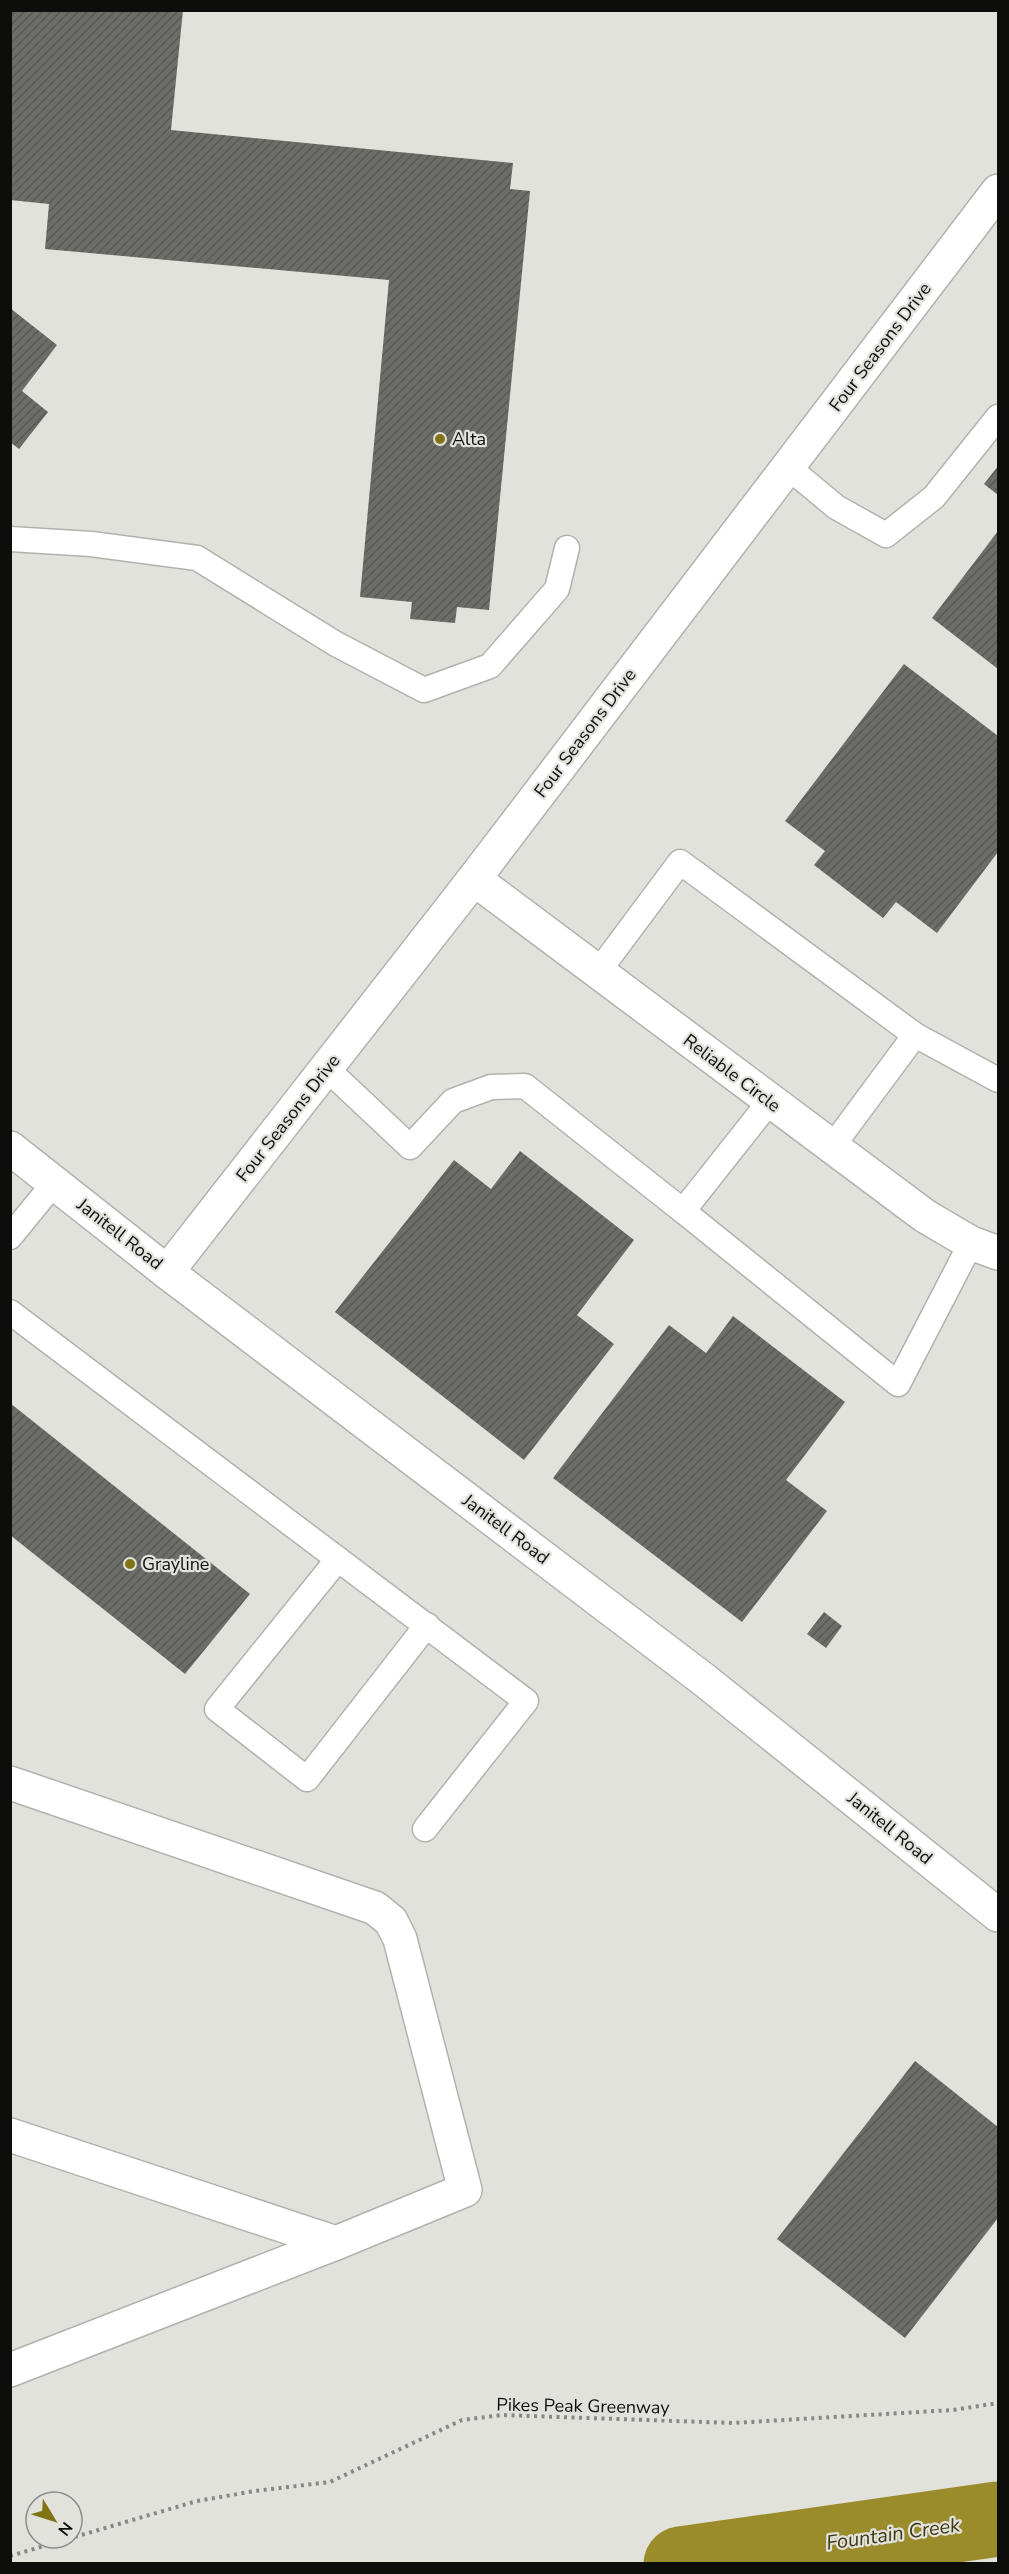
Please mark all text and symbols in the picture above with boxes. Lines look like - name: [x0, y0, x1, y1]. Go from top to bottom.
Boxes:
- street label: Four Seasons Drive: [824, 278, 936, 416]
- place label: Alta: [452, 427, 486, 451]
- marker: Alta: [433, 432, 447, 446]
- street label: Four Seasons Drive: [529, 664, 641, 802]
- street label: Reliable Circle: [678, 1028, 786, 1118]
- street label: Four Seasons Drive: [231, 1049, 345, 1187]
- street label: Janitell Road: [71, 1192, 168, 1275]
- street label: Janitell Road: [457, 1488, 554, 1569]
- place label: Grayline: [142, 1552, 209, 1576]
- marker: Grayline: [123, 1557, 137, 1571]
- street label: Janitell Road: [842, 1786, 937, 1870]
- street label: Pikes Peak Greenway: [496, 2392, 671, 2420]
- north arrow: [24, 2490, 84, 2550]
- water label: Fountain Creek: [824, 2511, 963, 2557]
- text: N: [53, 2517, 77, 2540]

